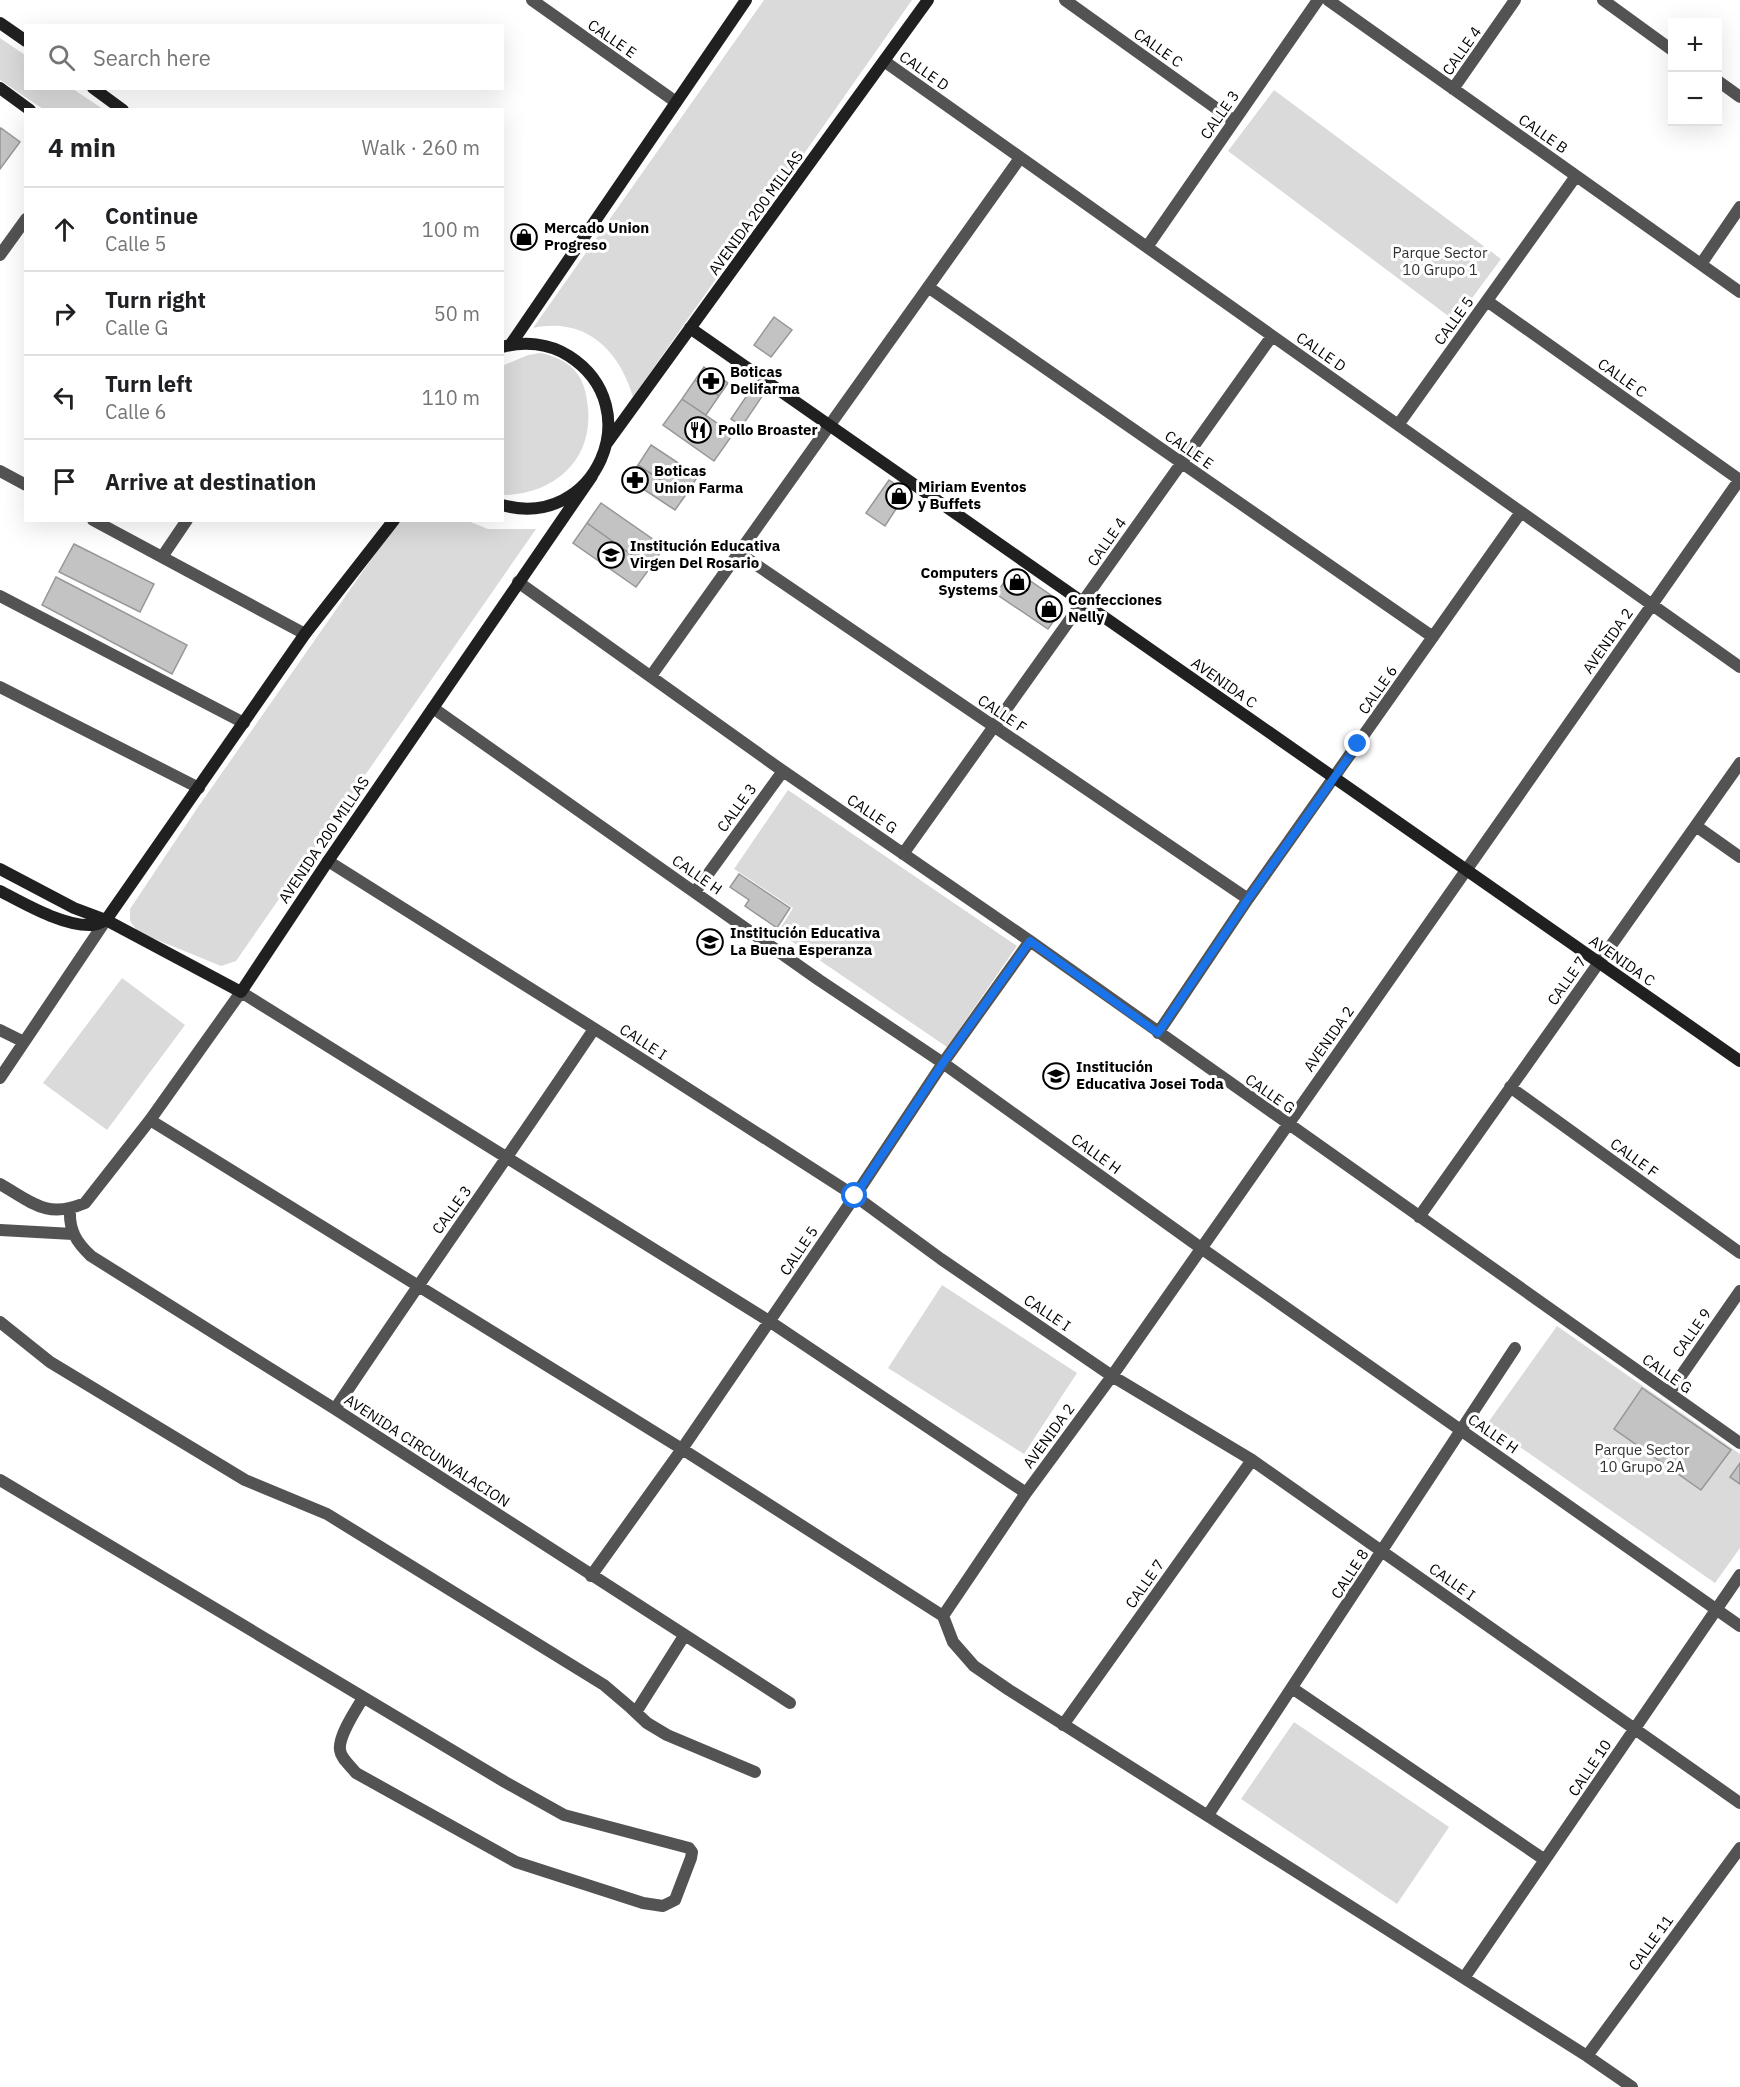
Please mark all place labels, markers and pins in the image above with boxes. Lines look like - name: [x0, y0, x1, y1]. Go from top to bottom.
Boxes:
- place label: Mercado Union Progreso: [544, 218, 649, 254]
- shop icon: Mercado Union Progreso: [509, 222, 539, 252]
- place label: Boticas Delifarma: [730, 362, 800, 398]
- pharmacy icon: Boticas Delifarma: [696, 366, 726, 396]
- restaurant icon: Pollo Broaster: [683, 415, 713, 445]
- place label: Pollo Broaster: [718, 420, 818, 439]
- place label: Boticas Union Farma: [654, 461, 744, 497]
- pharmacy icon: Boticas Union Farma: [620, 465, 650, 495]
- place label: Miriam Eventos y Buffets: [918, 477, 1027, 513]
- shop icon: Miriam Eventos y Buffets: [884, 481, 914, 511]
- place label: Institución Educativa Virgen Del Rosario: [630, 536, 781, 572]
- school or university icon: Institución Educativa Virgen Del Rosario: [596, 540, 626, 570]
- place label: Computers Systems: [921, 563, 998, 599]
- shop icon: Computers Systems: [1002, 567, 1032, 597]
- place label: Confecciones Nelly: [1068, 590, 1163, 626]
- shop icon: Confecciones Nelly: [1034, 594, 1064, 624]
- place label: Institución Educativa La Buena Esperanza: [730, 923, 881, 959]
- school or university icon: Institución Educativa La Buena Esperanza: [695, 927, 725, 957]
- place label: Institución Educativa Josei Toda: [1076, 1057, 1224, 1093]
- school or university icon: Institución Educativa Josei Toda: [1041, 1061, 1071, 1091]

